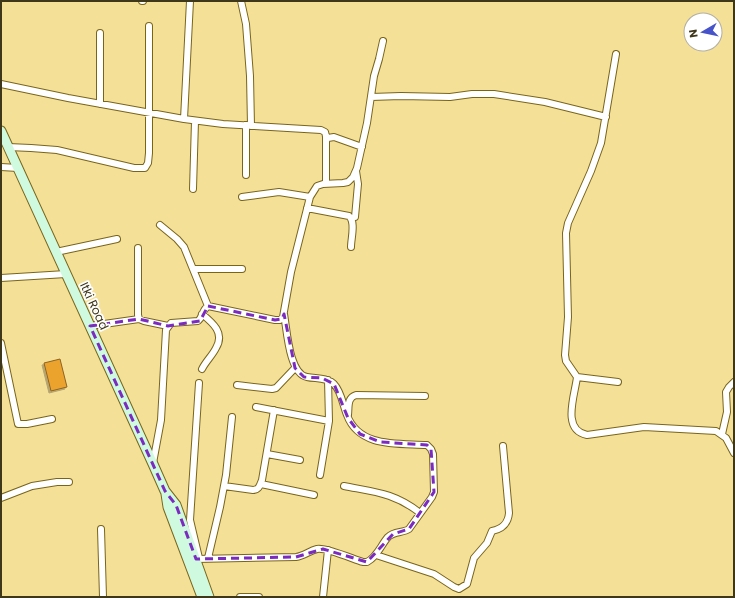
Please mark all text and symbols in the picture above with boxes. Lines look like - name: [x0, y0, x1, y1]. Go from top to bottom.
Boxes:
- north arrow: [683, 12, 723, 52]
- text: N: [685, 28, 702, 39]
- street label: Itki Road: [76, 279, 113, 332]

